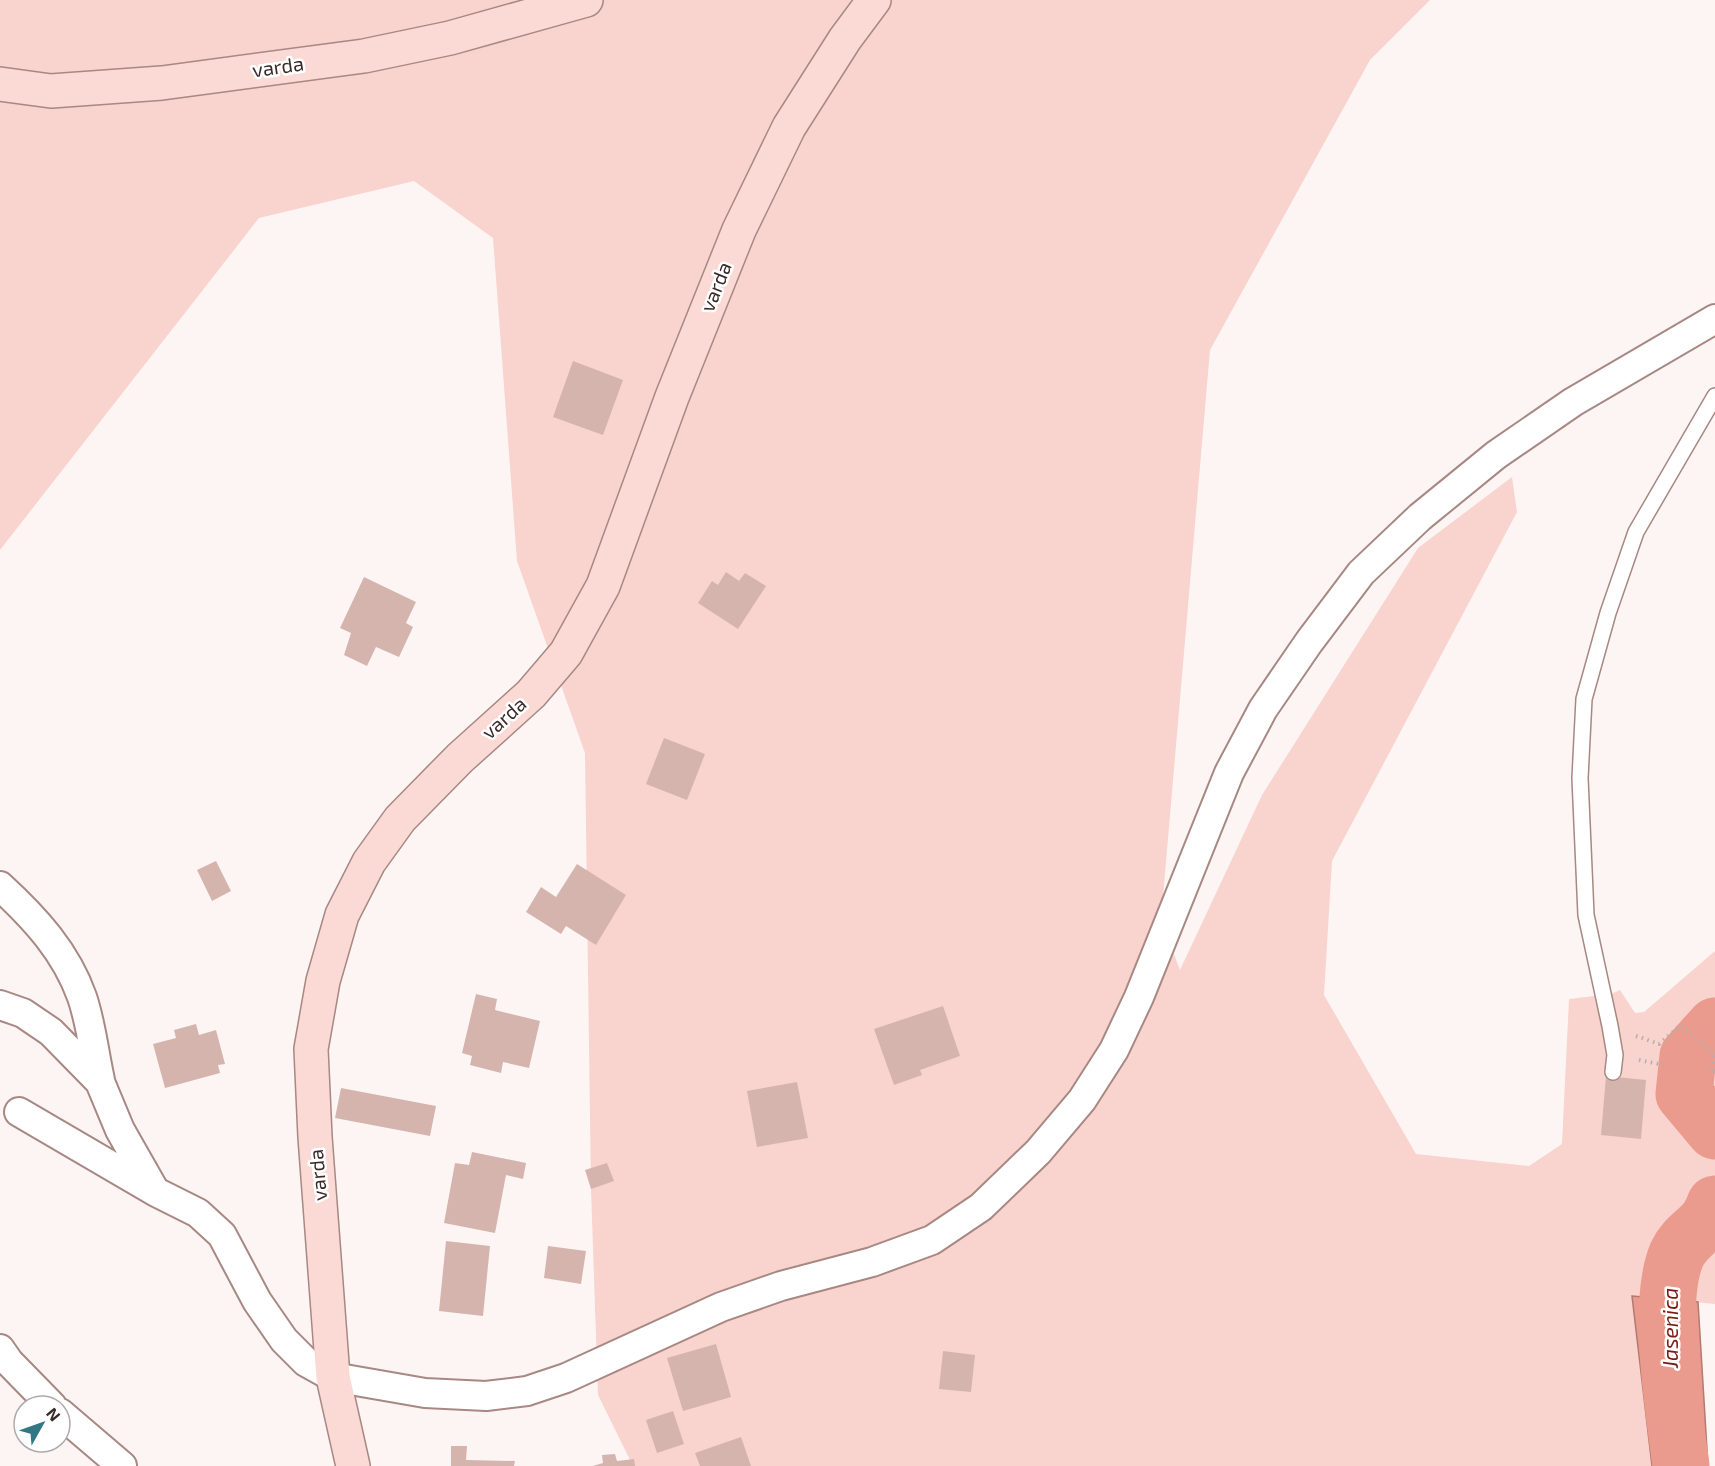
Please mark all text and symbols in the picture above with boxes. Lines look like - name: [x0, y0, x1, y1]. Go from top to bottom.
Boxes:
- street label: varda: [251, 51, 305, 81]
- street label: varda: [694, 258, 736, 315]
- street label: varda: [476, 691, 531, 743]
- street label: varda: [303, 1148, 331, 1202]
- water label: Jasenica: [1657, 1288, 1682, 1369]
- north arrow: [12, 1394, 72, 1454]
- text: N: [43, 1404, 65, 1425]

